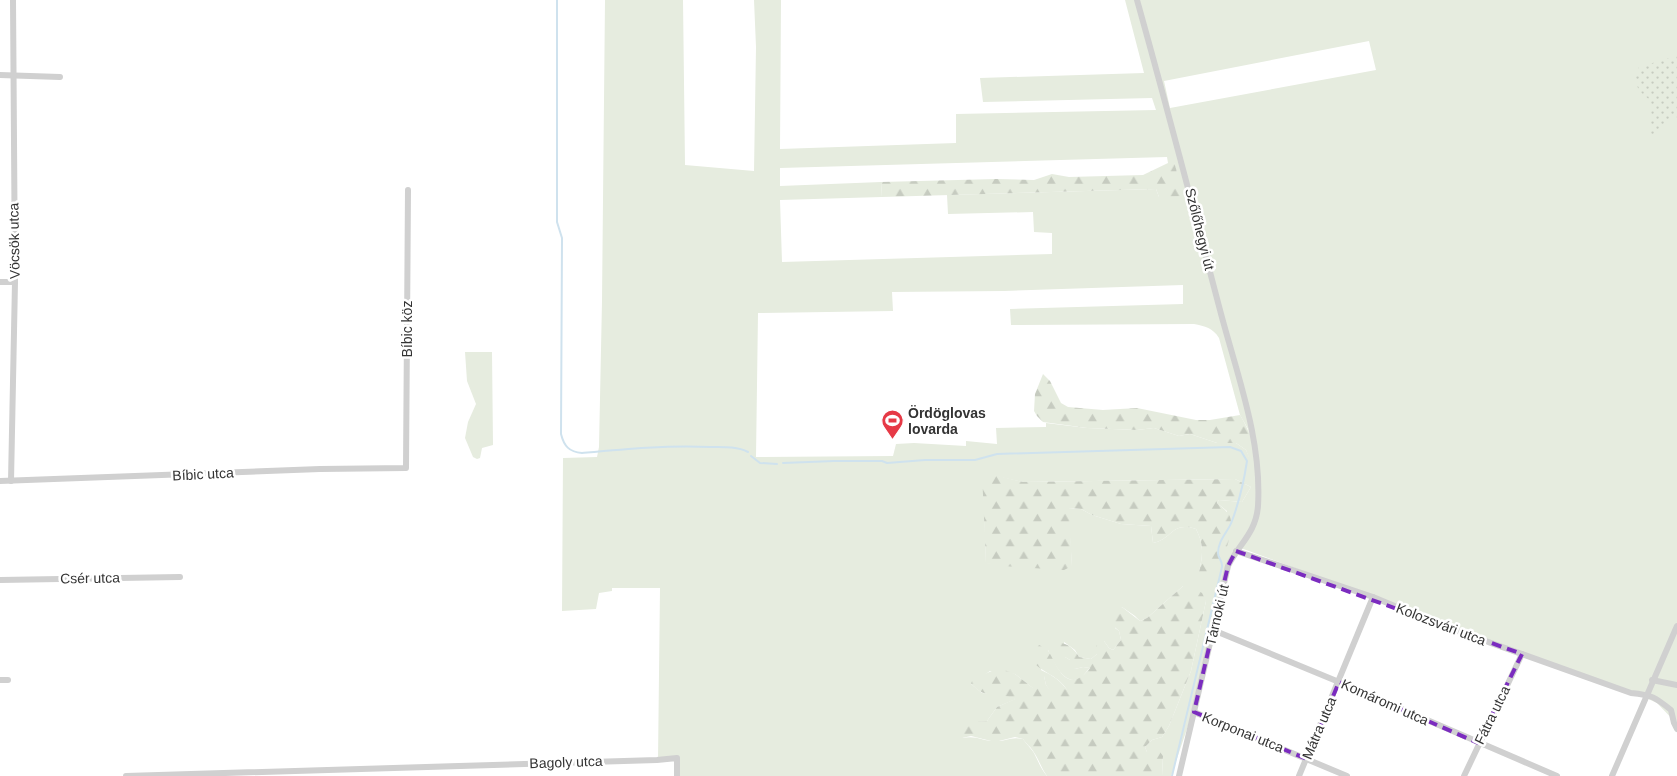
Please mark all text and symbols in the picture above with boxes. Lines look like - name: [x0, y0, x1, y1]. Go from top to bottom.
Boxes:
- street label: Szőlőhegyi út: [1182, 186, 1218, 272]
- street label: Vöcsök utca: [5, 203, 23, 279]
- street label: Bíbic köz: [399, 301, 415, 357]
- place label: Ördöglovas lovarda: [908, 405, 986, 437]
- sports icon: Ördöglovas lovarda: [880, 409, 904, 440]
- street label: Bíbic utca: [172, 464, 234, 484]
- street label: Csér utca: [60, 569, 120, 587]
- street label: Tárnoki út: [1202, 583, 1232, 647]
- street label: Kolozsvári utca: [1394, 600, 1488, 649]
- street label: Komáromi utca: [1339, 676, 1431, 729]
- street label: Fátra utca: [1471, 683, 1513, 747]
- street label: Mátra utca: [1299, 694, 1339, 762]
- street label: Korponai utca: [1200, 708, 1286, 756]
- street label: Bagoly utca: [529, 753, 603, 771]

